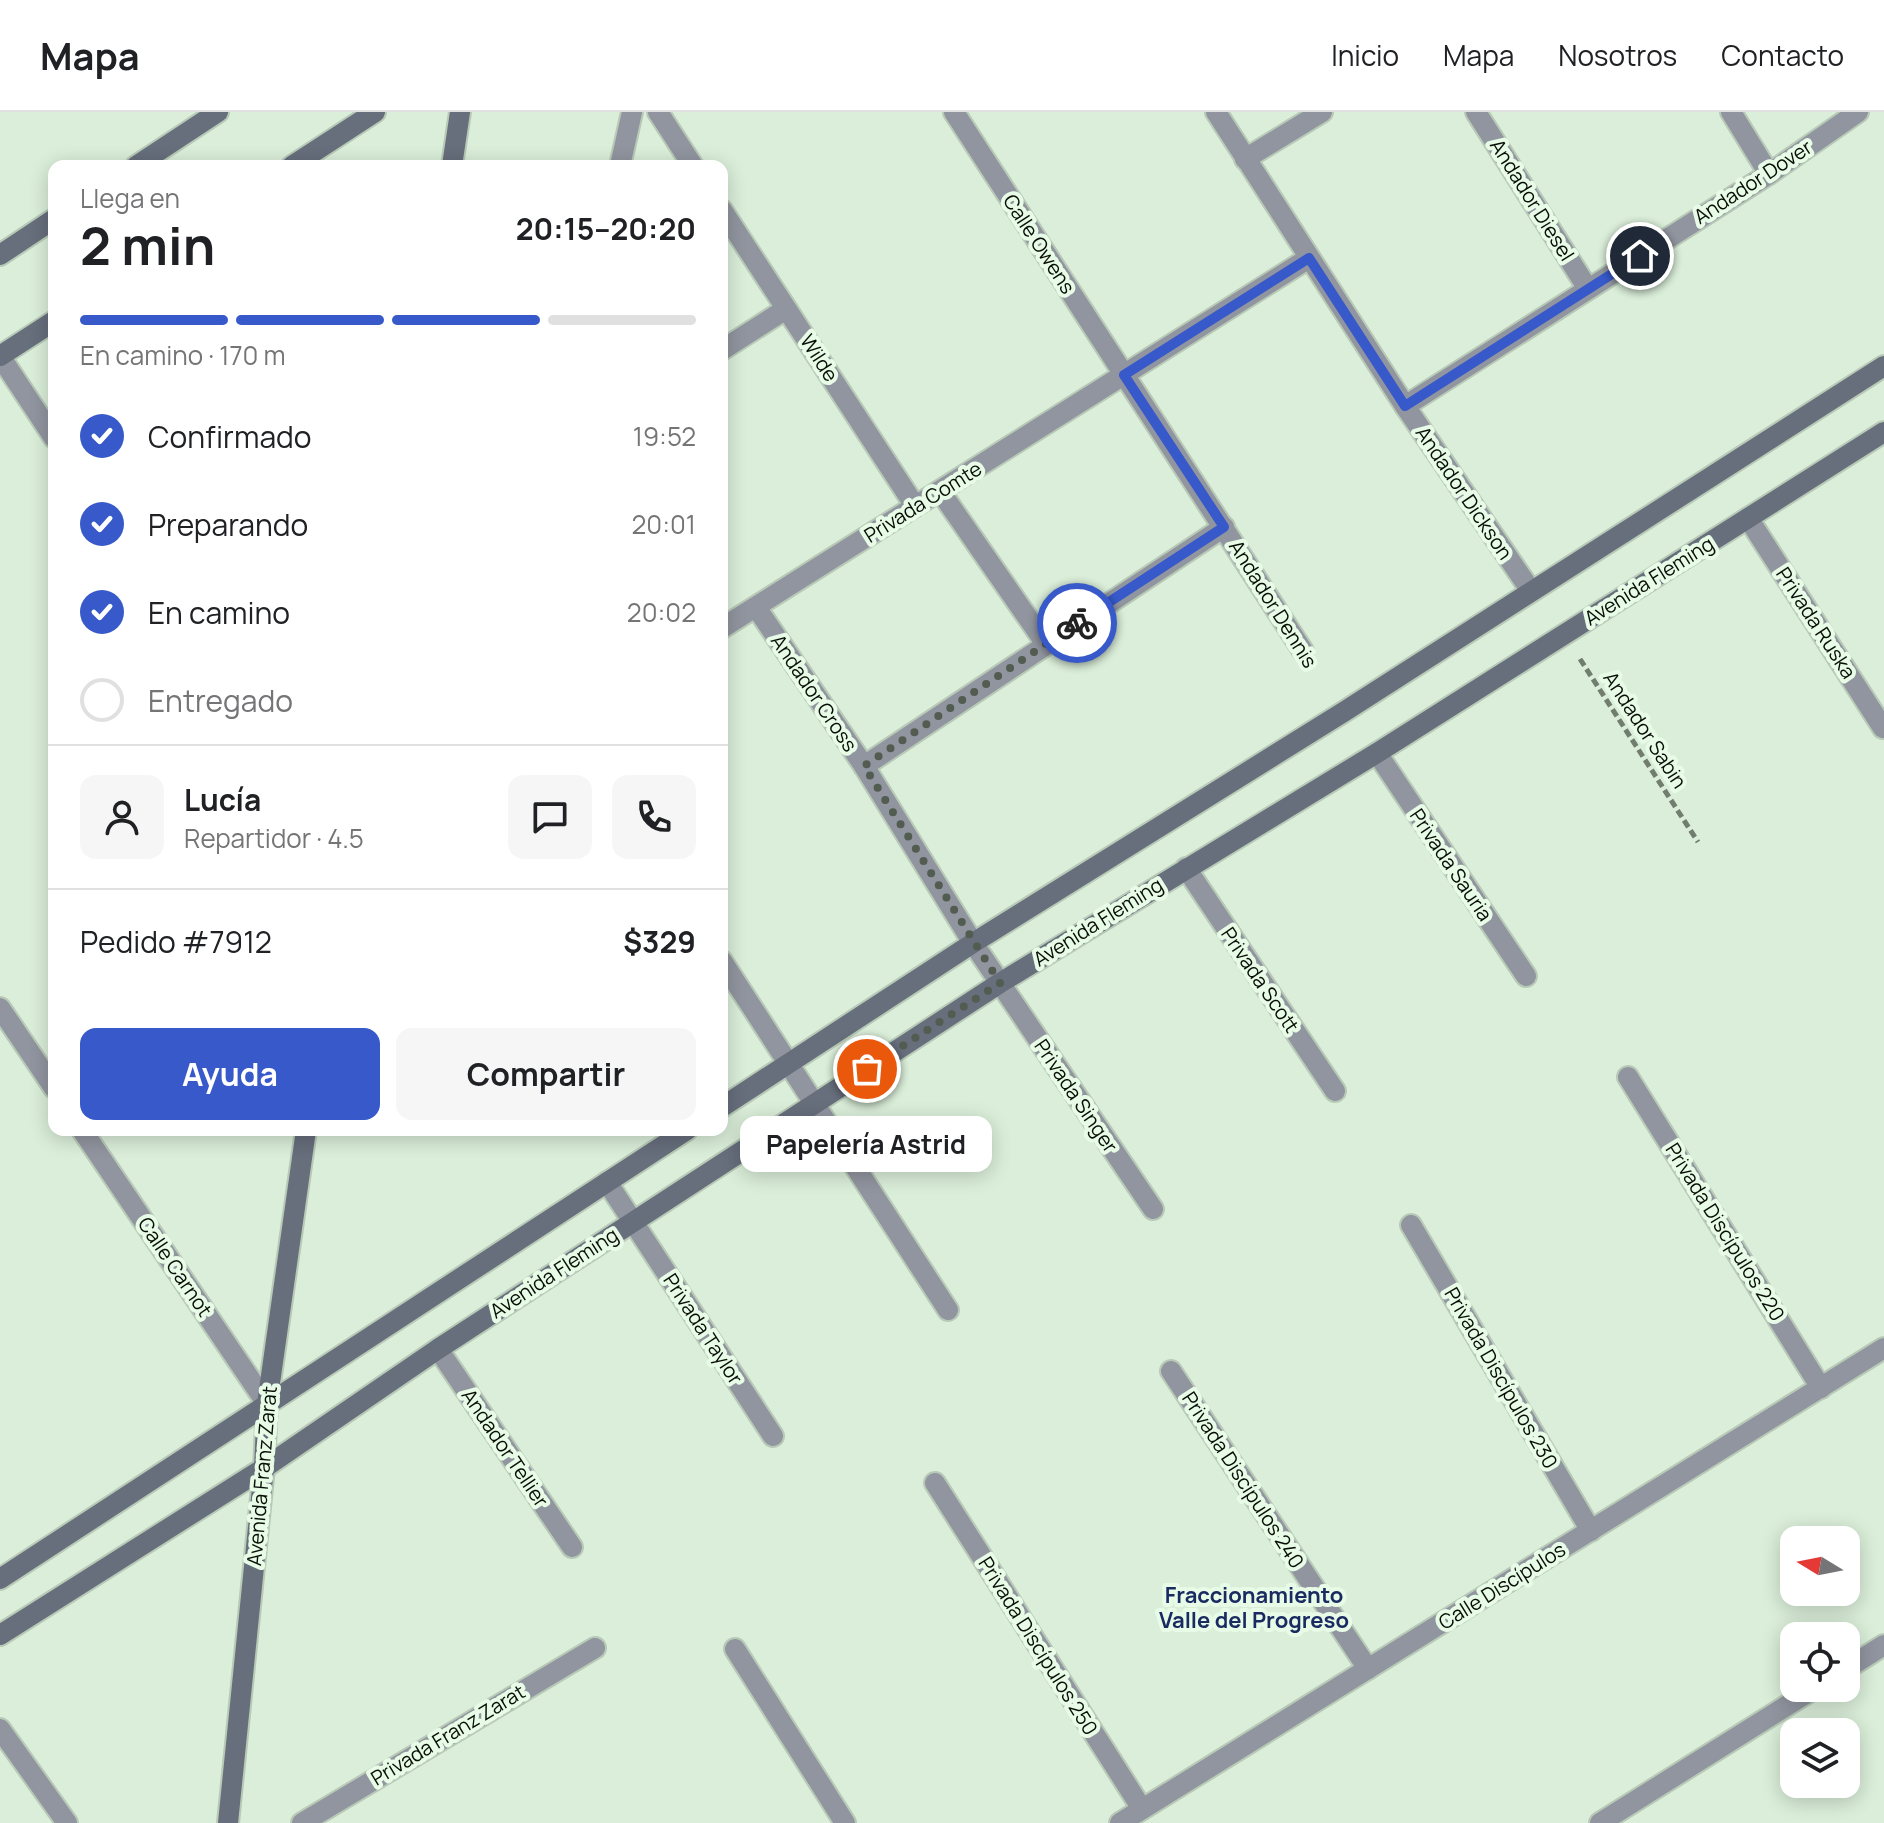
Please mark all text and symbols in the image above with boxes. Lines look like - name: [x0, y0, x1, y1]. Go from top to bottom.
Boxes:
- text: Mapa: [40, 29, 140, 81]
- text: Inicio: [1331, 36, 1399, 74]
- text: Mapa: [1443, 36, 1514, 74]
- text: Nosotros: [1558, 36, 1677, 74]
- text: Contacto: [1721, 36, 1844, 74]
- street label: Andador Dover: [1688, 133, 1817, 230]
- street label: Andador Diesel: [1484, 134, 1581, 266]
- text: Llega en: [80, 180, 180, 216]
- street label: Calle Owens: [997, 189, 1082, 299]
- text: 20:15–20:20: [516, 208, 696, 249]
- text: 2 min: [80, 210, 215, 281]
- pin: [1606, 222, 1674, 290]
- icon: home: [1618, 234, 1662, 278]
- street label: Wilde: [794, 329, 845, 387]
- text: En camino · 170 m: [80, 337, 286, 373]
- icon: check: [80, 414, 124, 458]
- text: Confirmado: [148, 416, 312, 457]
- text: 19:52: [633, 418, 696, 454]
- street label: Andador Dickson: [1410, 421, 1519, 565]
- street label: Privada Comte: [859, 455, 987, 549]
- icon: check: [80, 502, 124, 546]
- text: Preparando: [148, 504, 308, 545]
- text: 20:01: [632, 506, 696, 542]
- street label: Avenida Fleming: [1579, 530, 1719, 631]
- street label: Andador Dennis: [1223, 535, 1324, 673]
- street label: Privada Ruska: [1770, 562, 1862, 684]
- courier: [1037, 583, 1117, 663]
- icon: check: [80, 590, 124, 634]
- text: En camino: [148, 592, 290, 633]
- text: 20:02: [627, 594, 696, 630]
- icon: bike: [1055, 601, 1099, 645]
- street label: Andador Cross: [765, 629, 864, 757]
- street label: Andador Sabin: [1598, 666, 1693, 793]
- text: Entregado: [148, 680, 293, 721]
- button: person: [80, 775, 164, 859]
- button: chat: [508, 775, 592, 859]
- button: phone: [612, 775, 696, 859]
- text: Lucía: [184, 779, 261, 820]
- street label: Privada Sauria: [1404, 803, 1499, 926]
- text: Repartidor · 4.5: [184, 820, 364, 856]
- street label: Avenida Fleming: [1028, 871, 1168, 972]
- text: Pedido #7912: [80, 921, 272, 962]
- text: $329: [623, 921, 696, 962]
- street label: Privada Scott: [1215, 922, 1306, 1038]
- button: Ayuda: [80, 1028, 380, 1120]
- button: Compartir: [396, 1028, 696, 1120]
- street label: Privada Singer: [1029, 1034, 1124, 1158]
- pin: [833, 1035, 901, 1103]
- icon: bag: [845, 1047, 889, 1091]
- callout: Papelería Astrid: [741, 1117, 993, 1173]
- text: Papelería Astrid: [766, 1126, 966, 1162]
- street label: Privada Discípulos 220: [1660, 1138, 1791, 1326]
- street label: Calle Carnot: [132, 1212, 219, 1322]
- street label: Avenida Fleming: [484, 1221, 623, 1324]
- street label: Privada Taylor: [658, 1268, 749, 1389]
- street label: Privada Discípulos 230: [1439, 1282, 1564, 1473]
- street label: Andador Tellier: [456, 1383, 555, 1512]
- street label: Avenida Franz Zarat: [240, 1385, 283, 1567]
- street label: Privada Discípulos 240: [1176, 1386, 1311, 1573]
- north arrow: [1780, 1526, 1860, 1606]
- map controls: [1780, 1526, 1860, 1798]
- street label: Calle Discípulos: [1433, 1536, 1570, 1635]
- street label: Privada Discípulos 250: [973, 1551, 1104, 1740]
- district label: Fraccionamiento Valle del Progreso: [1159, 1580, 1349, 1635]
- button: locate: [1780, 1622, 1860, 1702]
- street label: Privada Franz Zarat: [366, 1678, 530, 1791]
- button: layers: [1780, 1718, 1860, 1798]

